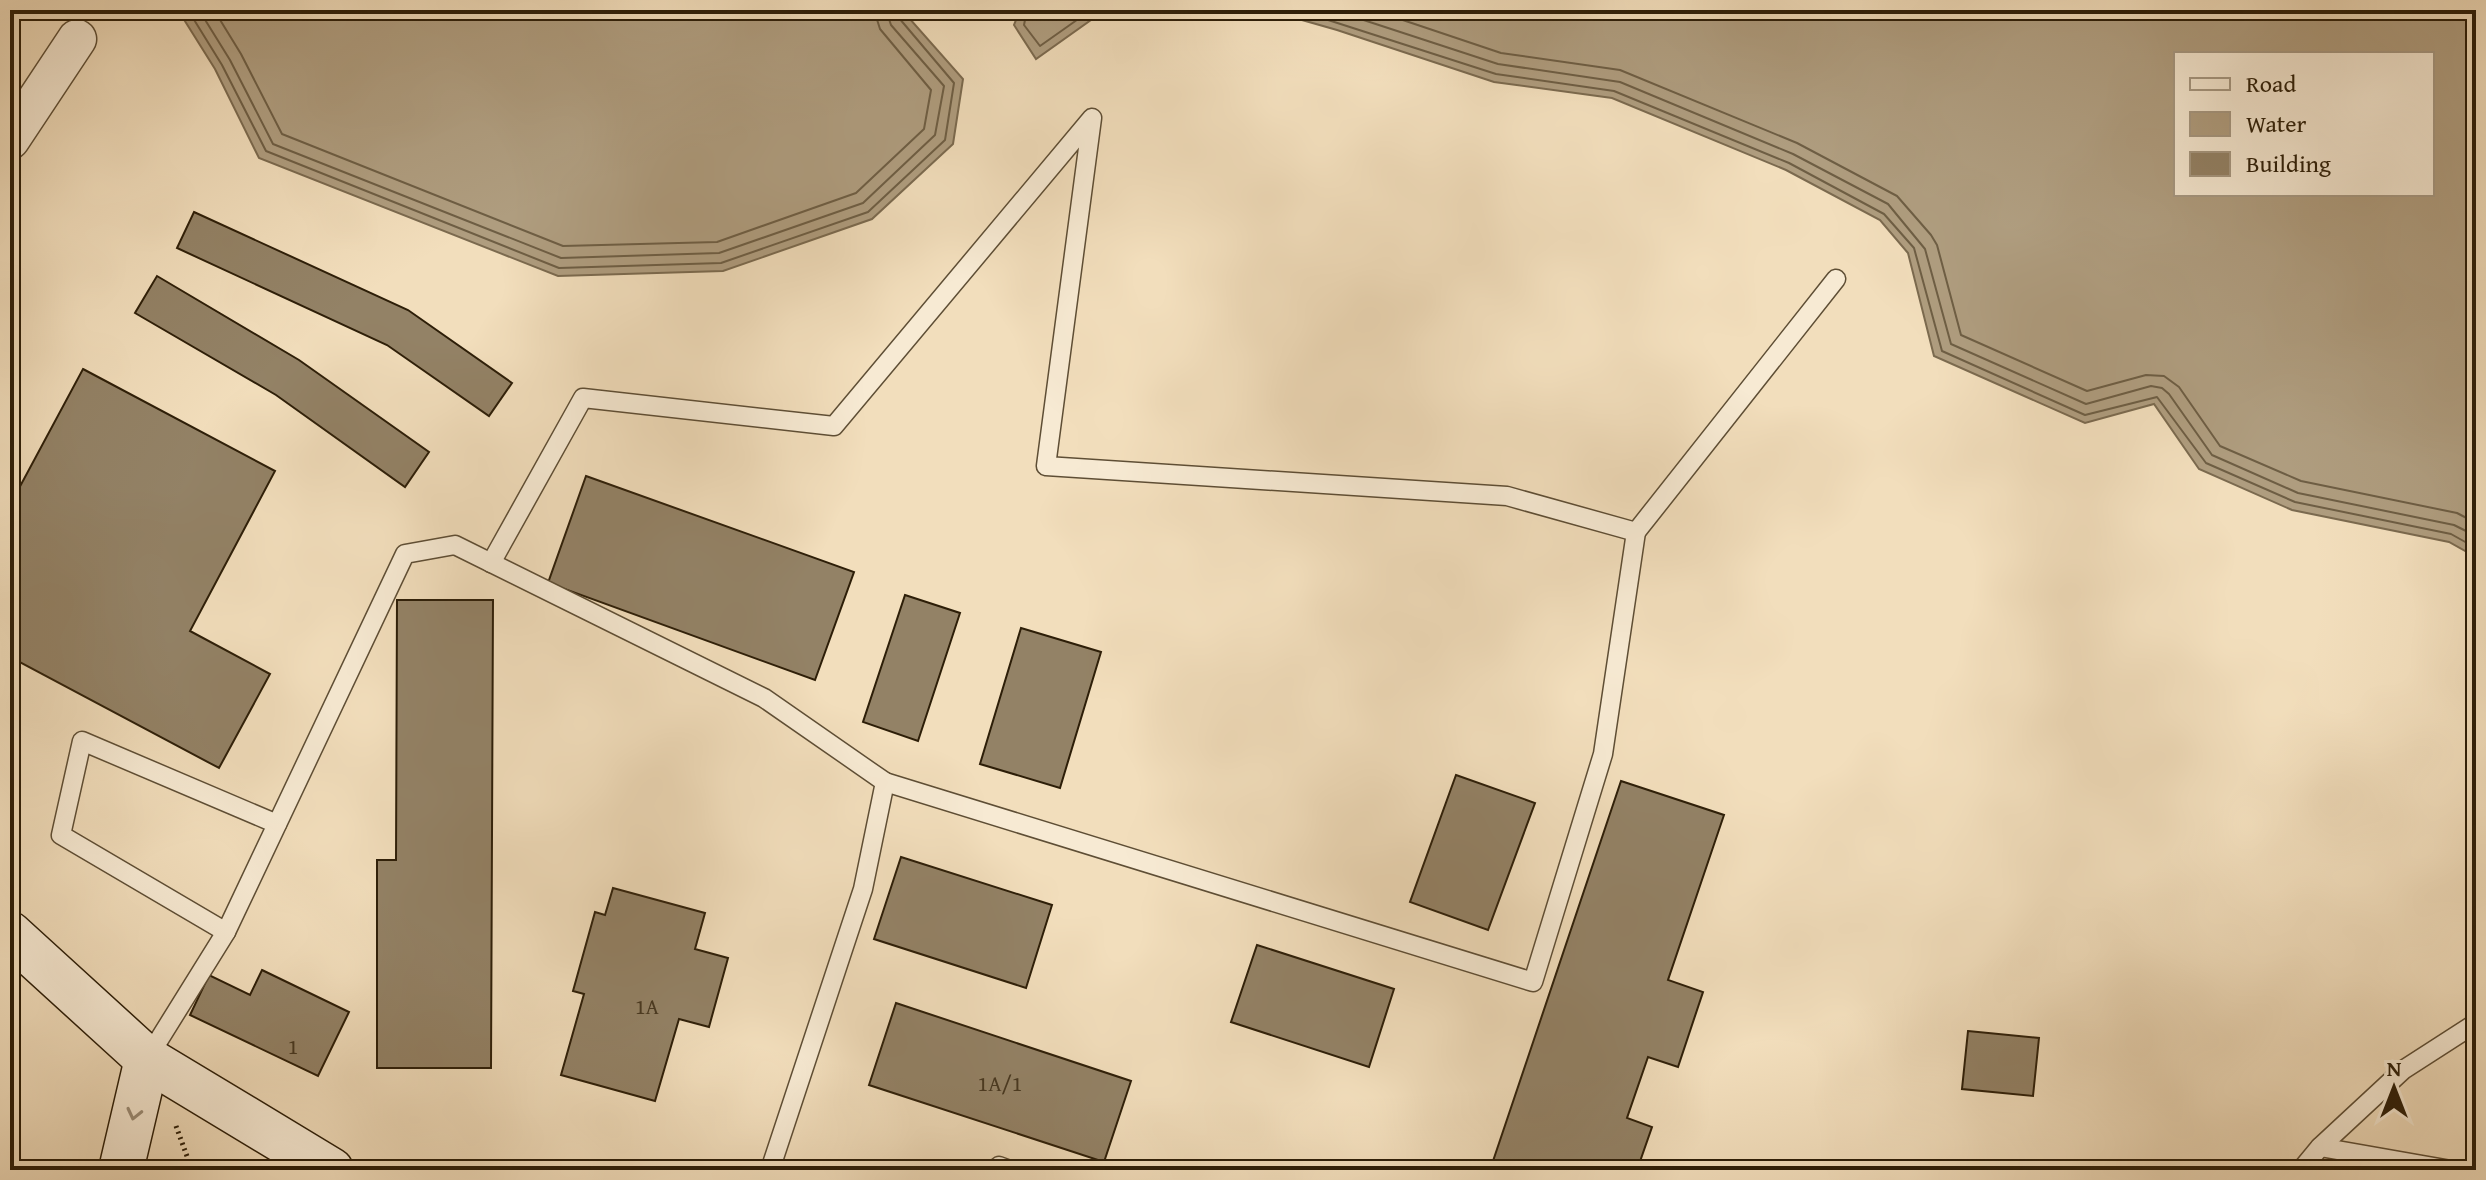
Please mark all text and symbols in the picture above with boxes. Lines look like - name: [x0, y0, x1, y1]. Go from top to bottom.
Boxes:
- legend: [2174, 52, 2434, 196]
- text: Road: [2246, 66, 2296, 101]
- text: Water: [2246, 106, 2307, 141]
- text: Building: [2246, 146, 2331, 181]
- house number: 1А: [635, 990, 660, 1022]
- house number: 1: [288, 1030, 298, 1062]
- north arrow: [2354, 1048, 2434, 1128]
- text: N: [2387, 1052, 2402, 1084]
- house number: 1А/1: [978, 1067, 1022, 1099]
- one-way arrow: [126, 1107, 143, 1121]

